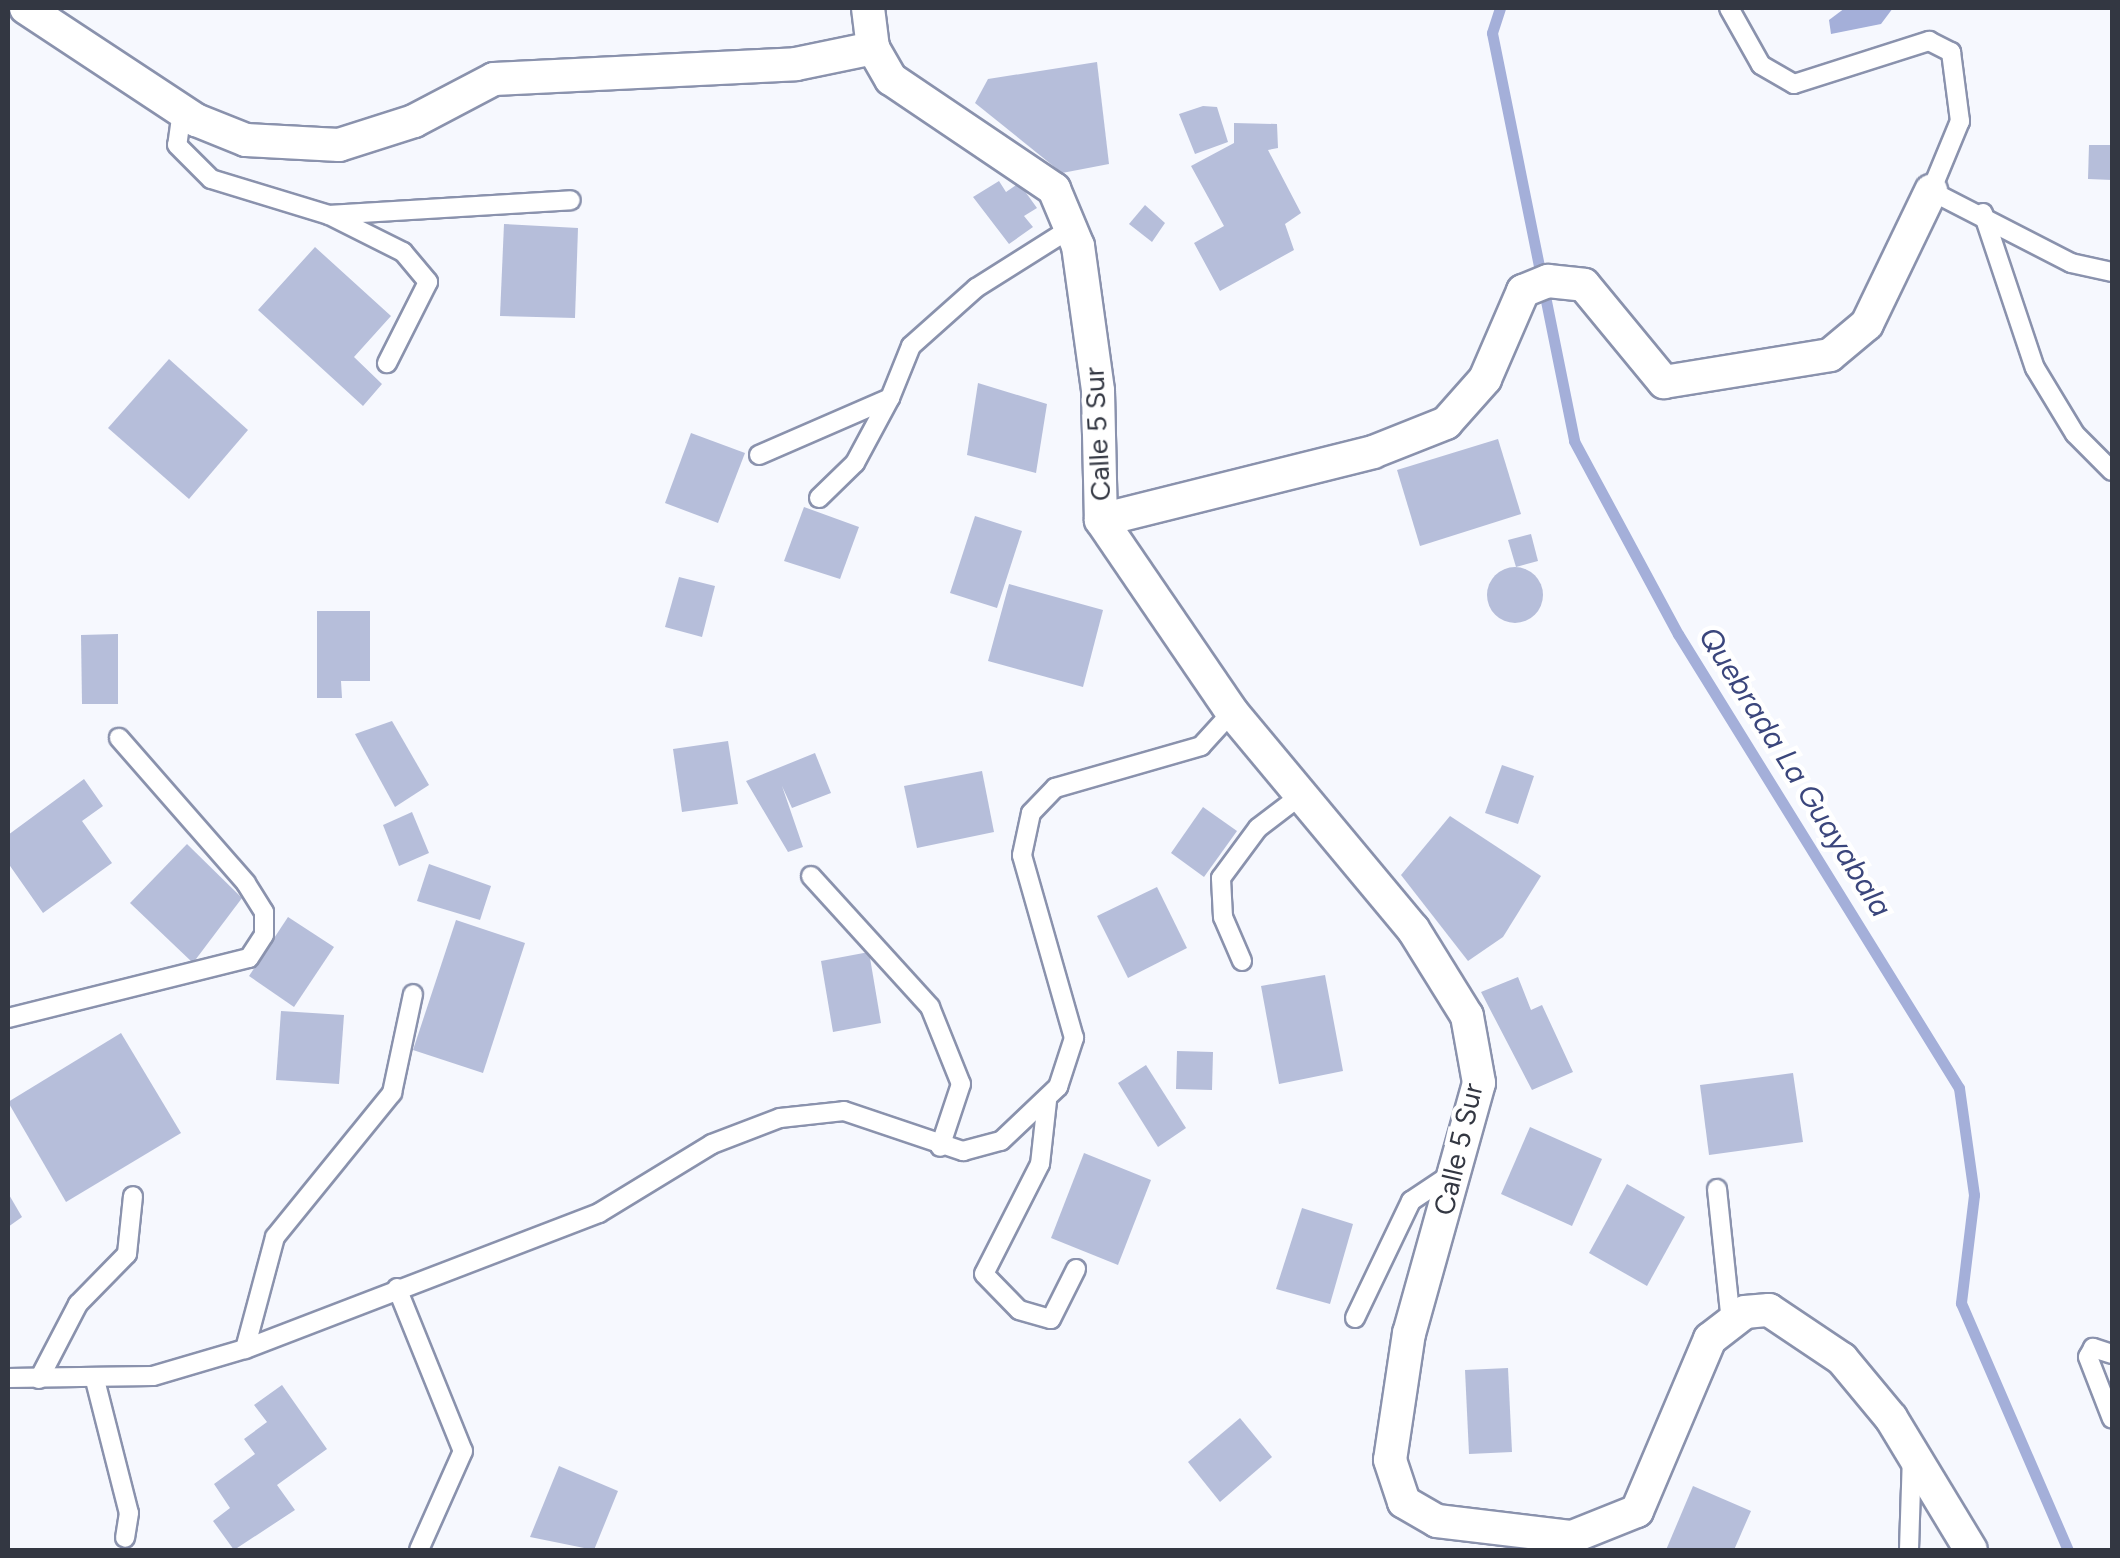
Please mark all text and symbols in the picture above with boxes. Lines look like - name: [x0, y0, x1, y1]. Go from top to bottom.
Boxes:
- street label: Calle 5 Sur: [1077, 366, 1117, 502]
- water label: Quebrada La Guayabala: [1691, 620, 1899, 924]
- street label: Calle 5 Sur: [1427, 1080, 1489, 1218]

